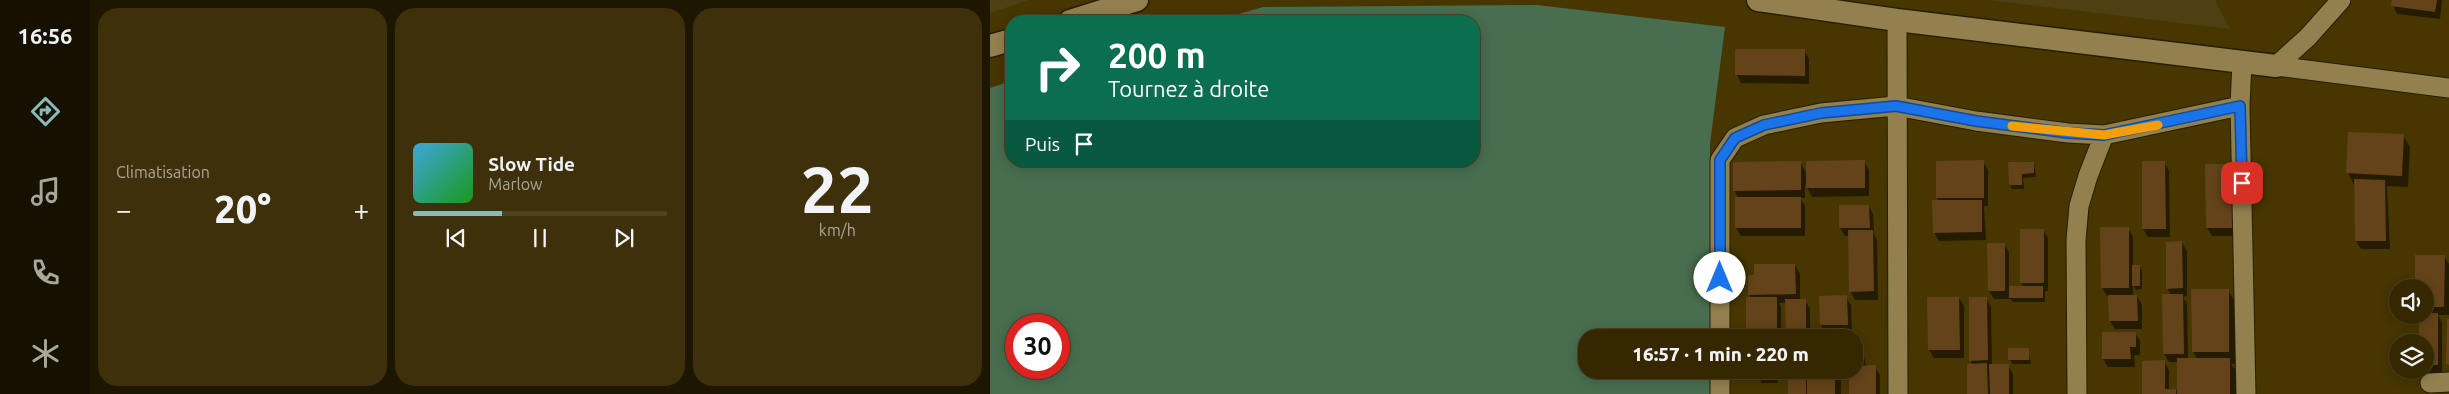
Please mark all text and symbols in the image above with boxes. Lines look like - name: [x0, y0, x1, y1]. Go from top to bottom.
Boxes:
- text: 16:56: [17, 23, 73, 48]
- icon: right: [1025, 35, 1090, 100]
- text: 200 m: [1108, 35, 1206, 75]
- text: Tournez à droite: [1108, 76, 1269, 101]
- icon: directions: [28, 94, 63, 129]
- icon: arrive: [1070, 130, 1098, 158]
- text: Puis: [1025, 133, 1060, 155]
- text: 22: [801, 152, 874, 225]
- text: Slow Tide: [488, 153, 575, 175]
- pin: [2221, 162, 2263, 204]
- text: Climatisation: [116, 163, 210, 181]
- icon: arrive: [2228, 169, 2256, 197]
- icon: music: [28, 174, 63, 209]
- text: Marlow: [488, 175, 542, 193]
- text: 20°: [214, 188, 271, 230]
- text: −: [116, 194, 132, 225]
- text: +: [354, 194, 369, 225]
- text: km/h: [819, 221, 856, 239]
- icon: previous: [442, 224, 470, 252]
- icon: pause: [526, 224, 554, 252]
- icon: next: [610, 224, 638, 252]
- position arrow: [1693, 251, 1745, 303]
- icon: phone: [28, 255, 63, 290]
- map controls: [2389, 279, 2434, 379]
- button: sound: [2389, 279, 2434, 324]
- speed limit sign: 30: [1005, 314, 1070, 379]
- button: layers: [2389, 334, 2434, 379]
- icon: climate: [28, 336, 63, 371]
- text: 16:57 · 1 min · 220 m: [1632, 343, 1809, 365]

